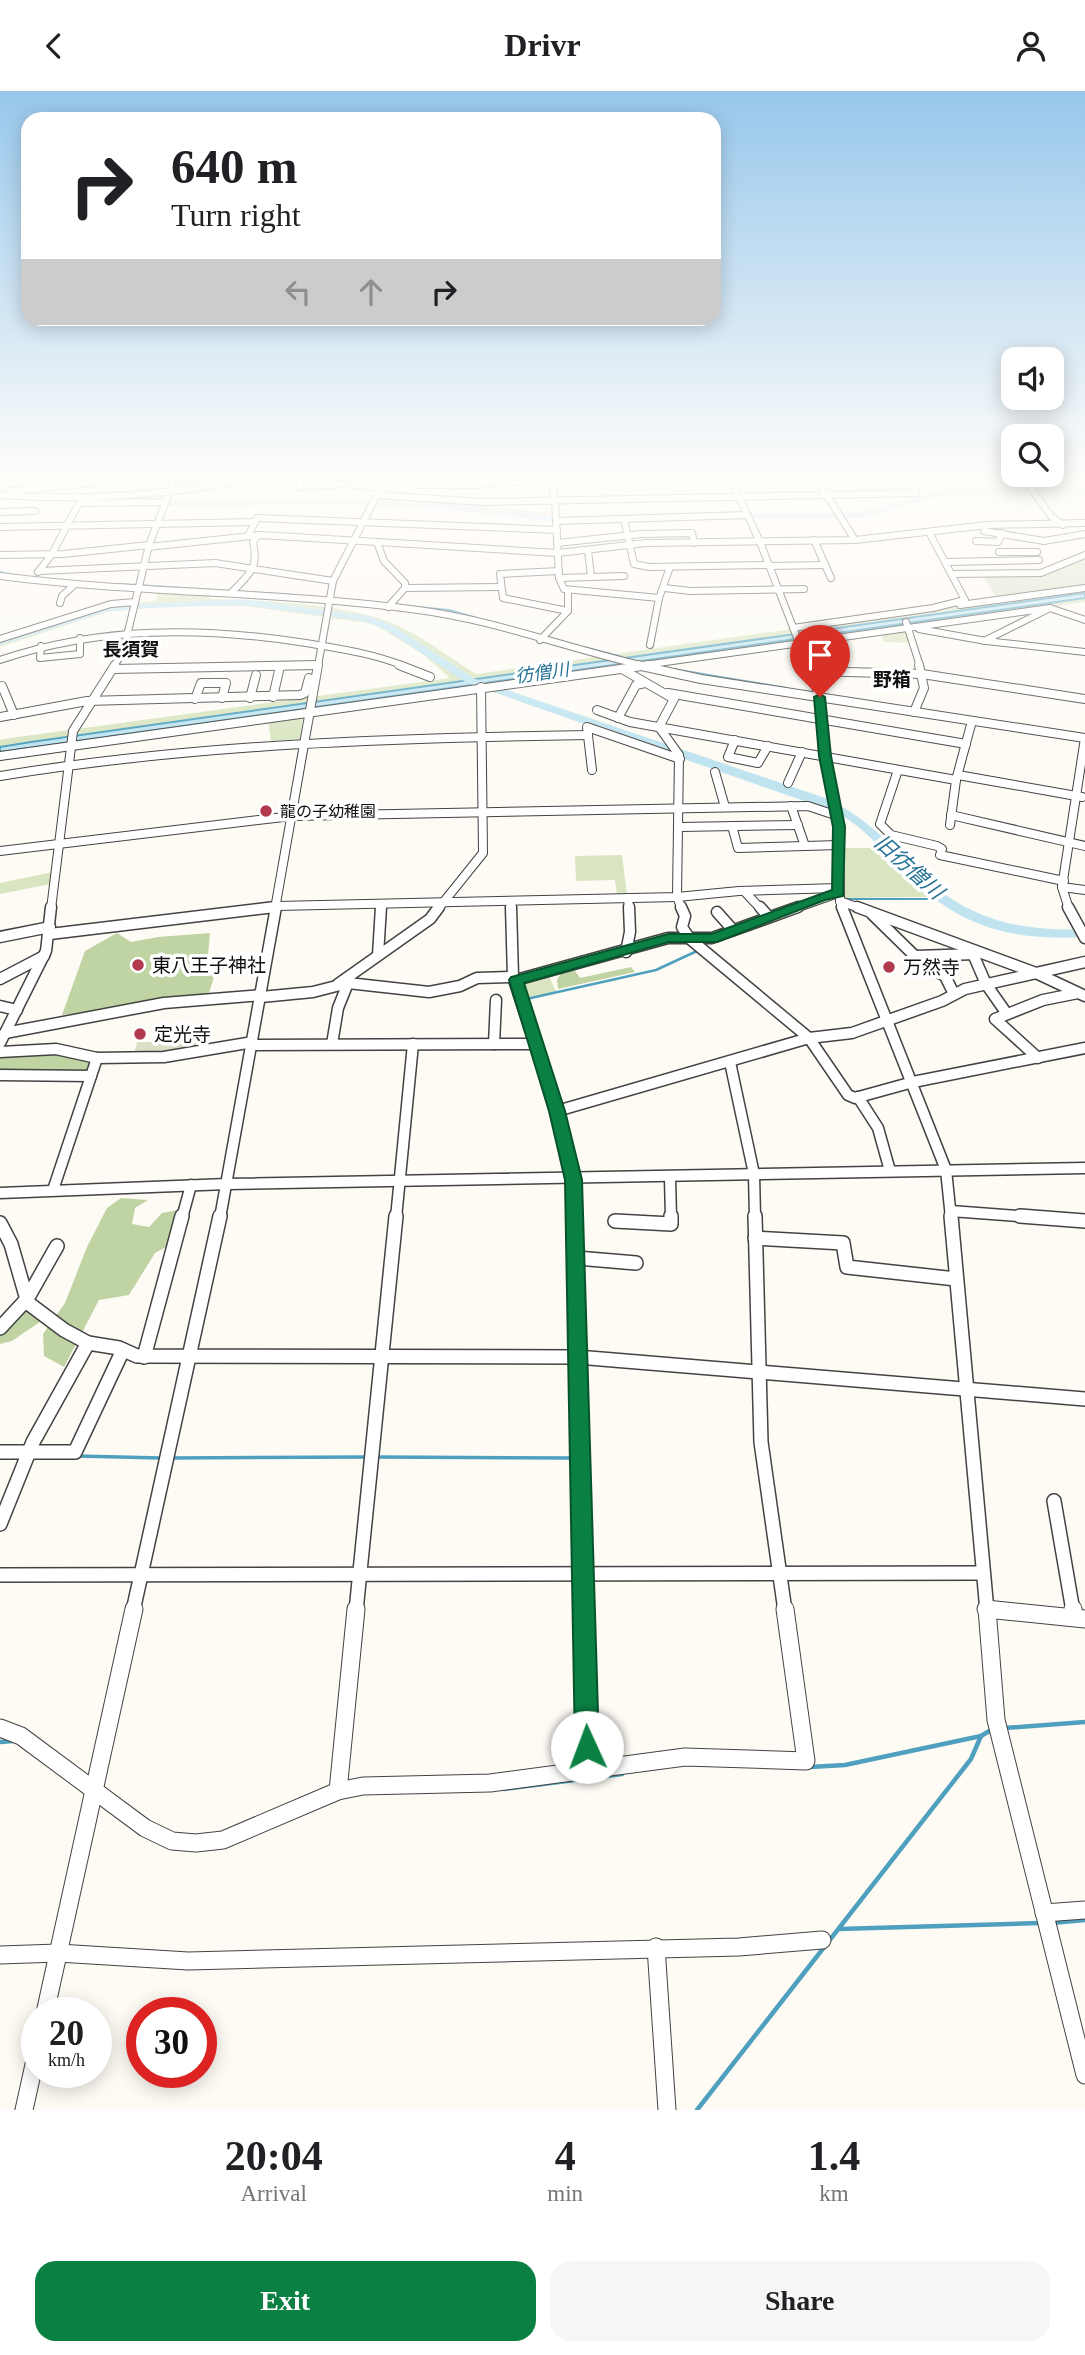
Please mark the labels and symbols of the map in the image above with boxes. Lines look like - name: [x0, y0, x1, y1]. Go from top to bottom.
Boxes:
- pin: [790, 625, 850, 697]
- district label: 長須賀: [102, 639, 160, 660]
- water label: 彷僧川: [514, 659, 572, 687]
- district label: 野箱: [873, 669, 911, 690]
- marker: 龍の子幼稚園: [258, 803, 274, 819]
- place label: 龍の子幼稚園: [280, 803, 376, 820]
- water label: 旧彷僧川: [870, 830, 950, 905]
- place label: 東八王子神社: [152, 955, 266, 976]
- marker: 東八王子神社: [130, 957, 146, 973]
- place label: 万然寺: [903, 957, 960, 978]
- marker: 万然寺: [881, 959, 897, 975]
- place label: 定光寺: [154, 1024, 211, 1045]
- marker: 定光寺: [132, 1026, 148, 1042]
- position arrow: [550, 1710, 624, 1784]
- speed limit sign: 30: [126, 1997, 217, 2088]

